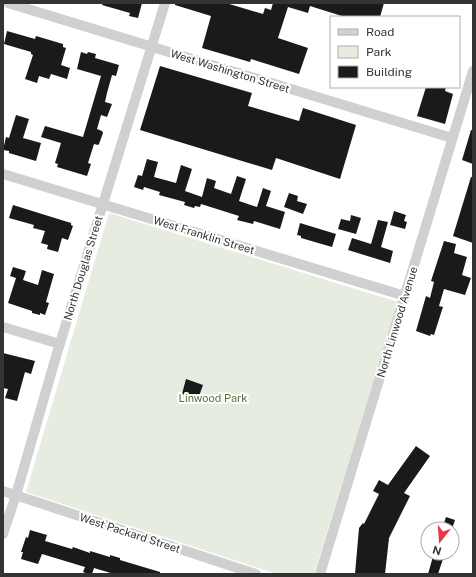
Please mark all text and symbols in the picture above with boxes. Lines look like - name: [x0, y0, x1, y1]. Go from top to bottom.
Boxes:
- legend: [330, 16, 460, 88]
- text: Road: [366, 25, 394, 39]
- text: Park: [366, 45, 392, 59]
- street label: West Washington Street: [169, 47, 291, 95]
- text: Building: [366, 65, 412, 79]
- street label: North Douglas Street: [61, 214, 105, 322]
- street label: West Franklin Street: [152, 214, 256, 256]
- street label: North Linwood Avenue: [374, 265, 420, 379]
- park label: Linwood Park: [179, 392, 247, 404]
- street label: West Packard Street: [78, 511, 182, 555]
- north arrow: [420, 521, 460, 561]
- text: N: [431, 544, 443, 558]

